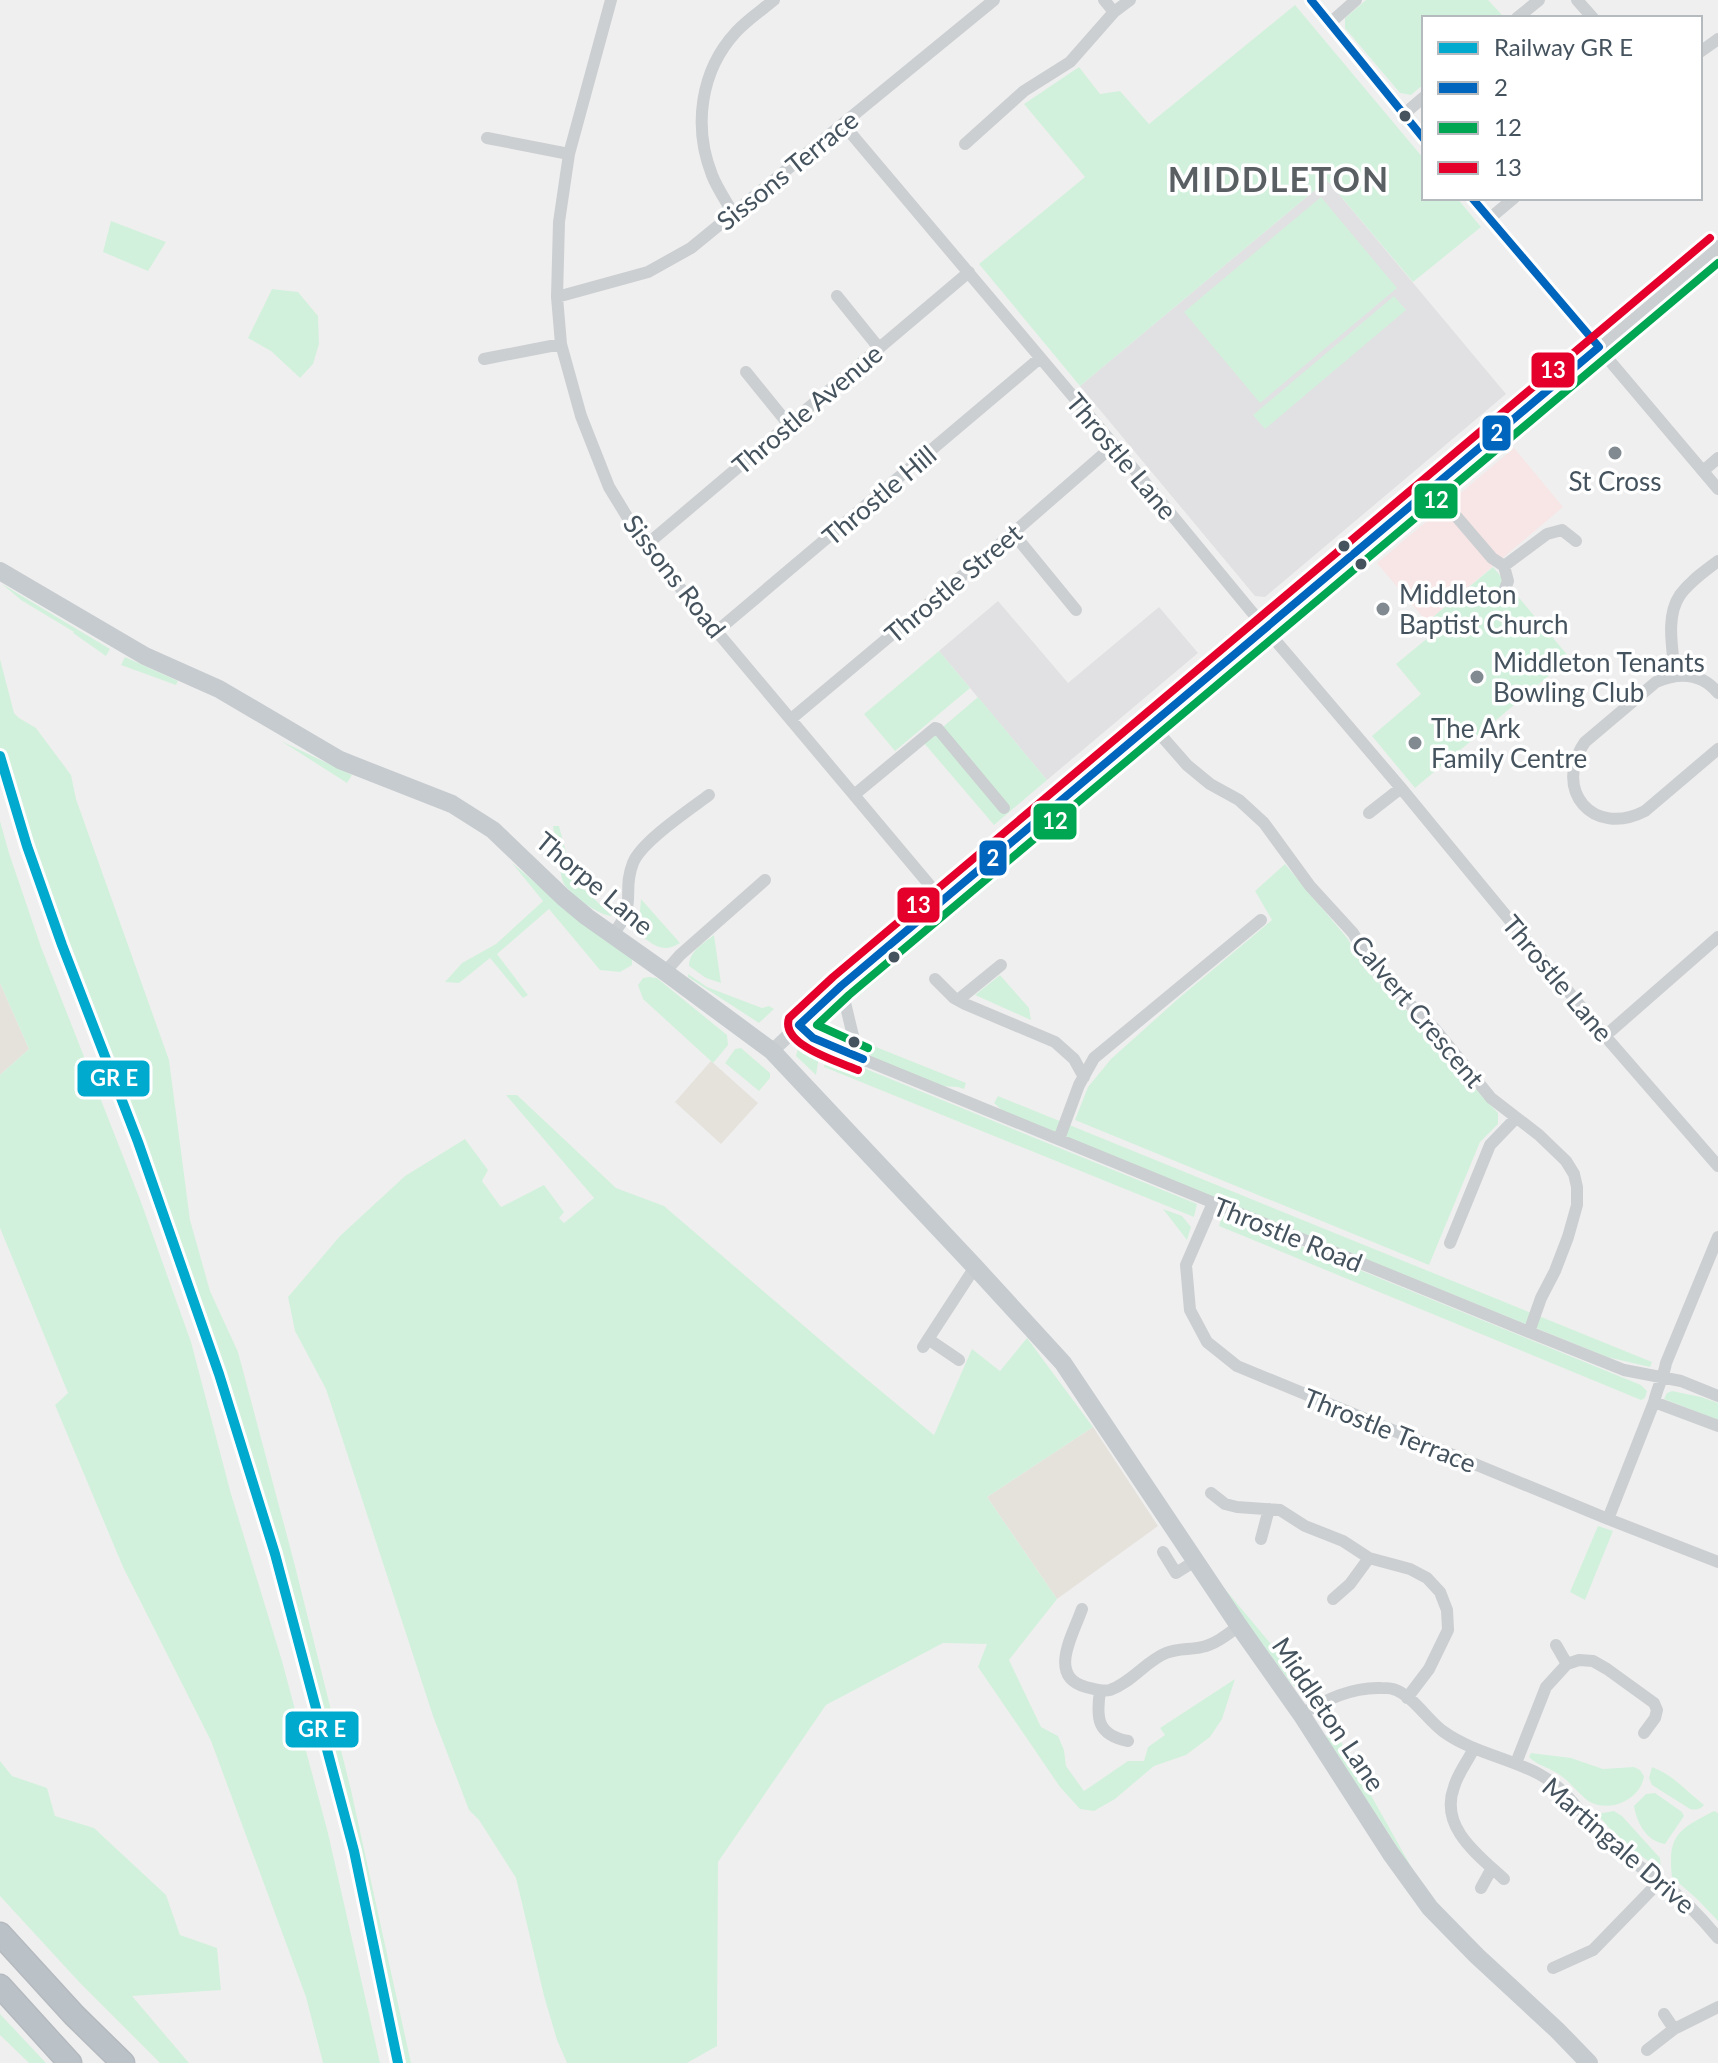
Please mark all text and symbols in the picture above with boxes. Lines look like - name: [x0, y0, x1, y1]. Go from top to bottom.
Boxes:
- legend: [1422, 16, 1702, 200]
- text: Railway GR E: [1494, 32, 1633, 61]
- text: 2: [1494, 72, 1508, 101]
- street label: Sissons Terrace: [710, 103, 864, 237]
- unlabelled marker: [1397, 108, 1413, 124]
- text: 12: [1494, 112, 1522, 141]
- text: 13: [1494, 152, 1522, 181]
- district label: MIDDLETON: [1168, 158, 1390, 199]
- street label: Throstle Avenue: [726, 337, 888, 481]
- line badge: 13: [1530, 351, 1576, 389]
- text: 13: [1540, 356, 1566, 383]
- street label: Throstle Lane: [1060, 386, 1184, 526]
- line badge: 2: [1481, 414, 1512, 452]
- text: 2: [1491, 419, 1503, 446]
- street label: Throstle Hill: [816, 438, 942, 552]
- marker: St Cross: [1606, 444, 1624, 462]
- place label: St Cross: [1569, 465, 1661, 497]
- line badge: 12: [1413, 482, 1459, 520]
- text: 12: [1423, 486, 1449, 513]
- street label: Sissons Road: [617, 508, 733, 644]
- street label: Throstle Street: [878, 516, 1028, 650]
- unlabelled marker: [1336, 538, 1352, 554]
- unlabelled marker: [1353, 556, 1369, 572]
- place label: Middleton Baptist Church: [1399, 578, 1568, 640]
- marker: Middleton Baptist Church: [1374, 600, 1392, 618]
- place label: Middleton Tenants Bowling Club: [1493, 646, 1705, 708]
- marker: Middleton Tenants Bowling Club: [1468, 668, 1486, 686]
- place label: The Ark Family Centre: [1431, 712, 1587, 774]
- marker: The Ark Family Centre: [1406, 734, 1424, 752]
- line badge: 12: [1032, 802, 1078, 841]
- text: 12: [1042, 807, 1068, 834]
- street label: Thorpe Lane: [530, 825, 660, 941]
- line badge: 2: [978, 839, 1008, 877]
- text: 2: [987, 844, 999, 871]
- line badge: 13: [896, 886, 941, 924]
- text: 13: [905, 891, 931, 918]
- street label: Throstle Lane: [1496, 908, 1620, 1048]
- street label: Calvert Crescent: [1345, 928, 1492, 1094]
- unlabelled marker: [886, 949, 902, 965]
- unlabelled marker: [846, 1034, 862, 1050]
- line badge: GR E: [76, 1059, 151, 1098]
- text: GR E: [90, 1064, 138, 1091]
- street label: Throstle Road: [1209, 1190, 1367, 1278]
- street label: Throstle Terrace: [1299, 1381, 1481, 1479]
- street label: Middleton Lane: [1266, 1631, 1392, 1797]
- line badge: GR E: [284, 1710, 360, 1749]
- text: GR E: [298, 1715, 346, 1742]
- street label: Martingale Drive: [1536, 1770, 1702, 1920]

